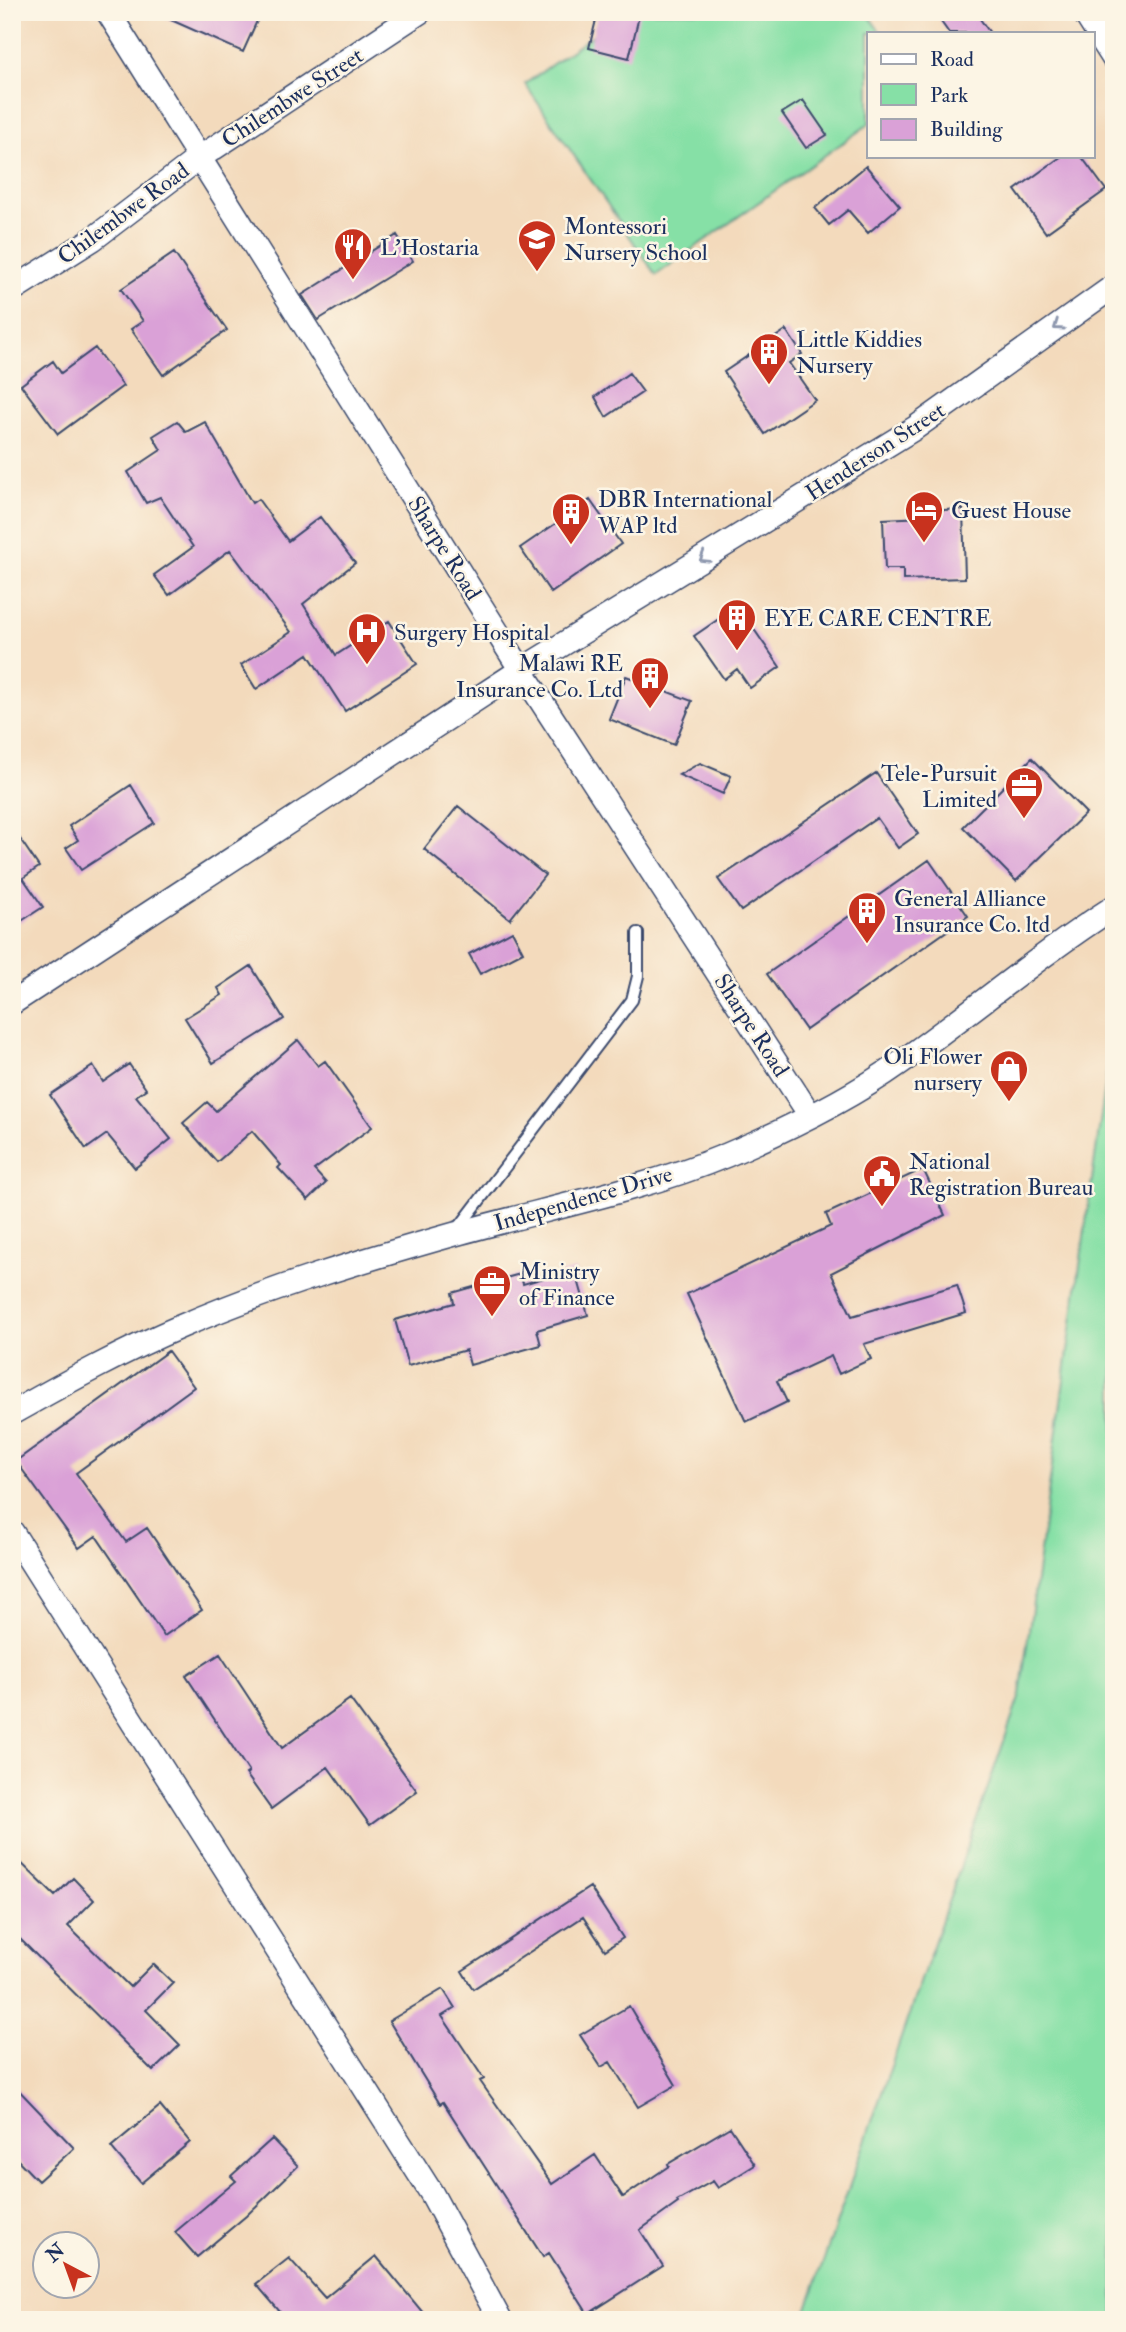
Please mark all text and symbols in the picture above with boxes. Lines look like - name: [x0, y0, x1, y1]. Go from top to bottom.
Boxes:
- legend: [867, 32, 1094, 158]
- street label: Chilembwe Street: [216, 41, 369, 154]
- text: Road: [930, 46, 975, 73]
- text: Park: [930, 82, 968, 109]
- text: Building: [930, 116, 1003, 143]
- street label: Chilembwe Road: [52, 156, 195, 271]
- place label: Montessori Nursery School: [564, 212, 708, 267]
- school or university icon: Montessori Nursery School: [516, 218, 558, 273]
- restaurant icon: L'Hostaria: [332, 226, 374, 281]
- place label: L'Hostaria: [380, 233, 480, 262]
- one-way arrow: [1053, 318, 1066, 330]
- place label: Little Kiddies Nursery: [796, 325, 922, 380]
- building icon: Little Kiddies Nursery: [748, 331, 790, 386]
- street label: Henderson Street: [800, 396, 951, 507]
- place label: DBR International WAP ltd: [597, 485, 773, 540]
- hotel icon: Guest House: [903, 489, 945, 544]
- street label: Sharpe Road: [400, 491, 488, 606]
- building icon: DBR International WAP ltd: [550, 491, 592, 546]
- place label: Guest House: [951, 496, 1071, 525]
- one-way arrow: [699, 549, 712, 562]
- building icon: EYE CARE CENTRE: [716, 597, 758, 652]
- place label: EYE CARE CENTRE: [764, 604, 992, 633]
- hospital icon: Surgery Hospital: [346, 611, 388, 666]
- place label: Surgery Hospital: [394, 618, 549, 648]
- place label: Malawi RE Insurance Co. Ltd: [456, 649, 623, 704]
- building icon: Malawi RE Insurance Co. Ltd: [629, 655, 671, 710]
- place label: Tele-Pursuit Limited: [881, 759, 997, 814]
- office icon: Tele-Pursuit Limited: [1003, 765, 1045, 820]
- place label: General Alliance Insurance Co. ltd: [894, 884, 1050, 939]
- building icon: General Alliance Insurance Co. ltd: [846, 890, 888, 945]
- street label: Sharpe Road: [707, 968, 796, 1083]
- place label: Oli Flower nursery: [883, 1042, 983, 1097]
- shop icon: Oli Flower nursery: [988, 1048, 1030, 1103]
- place label: National Registration Bureau: [909, 1147, 1093, 1202]
- public building icon: National Registration Bureau: [861, 1153, 903, 1208]
- street label: Independence Drive: [491, 1159, 676, 1239]
- place label: Ministry of Finance: [519, 1257, 615, 1312]
- office icon: Ministry of Finance: [471, 1263, 513, 1318]
- north arrow: [32, 2230, 102, 2300]
- text: N: [40, 2238, 71, 2268]

